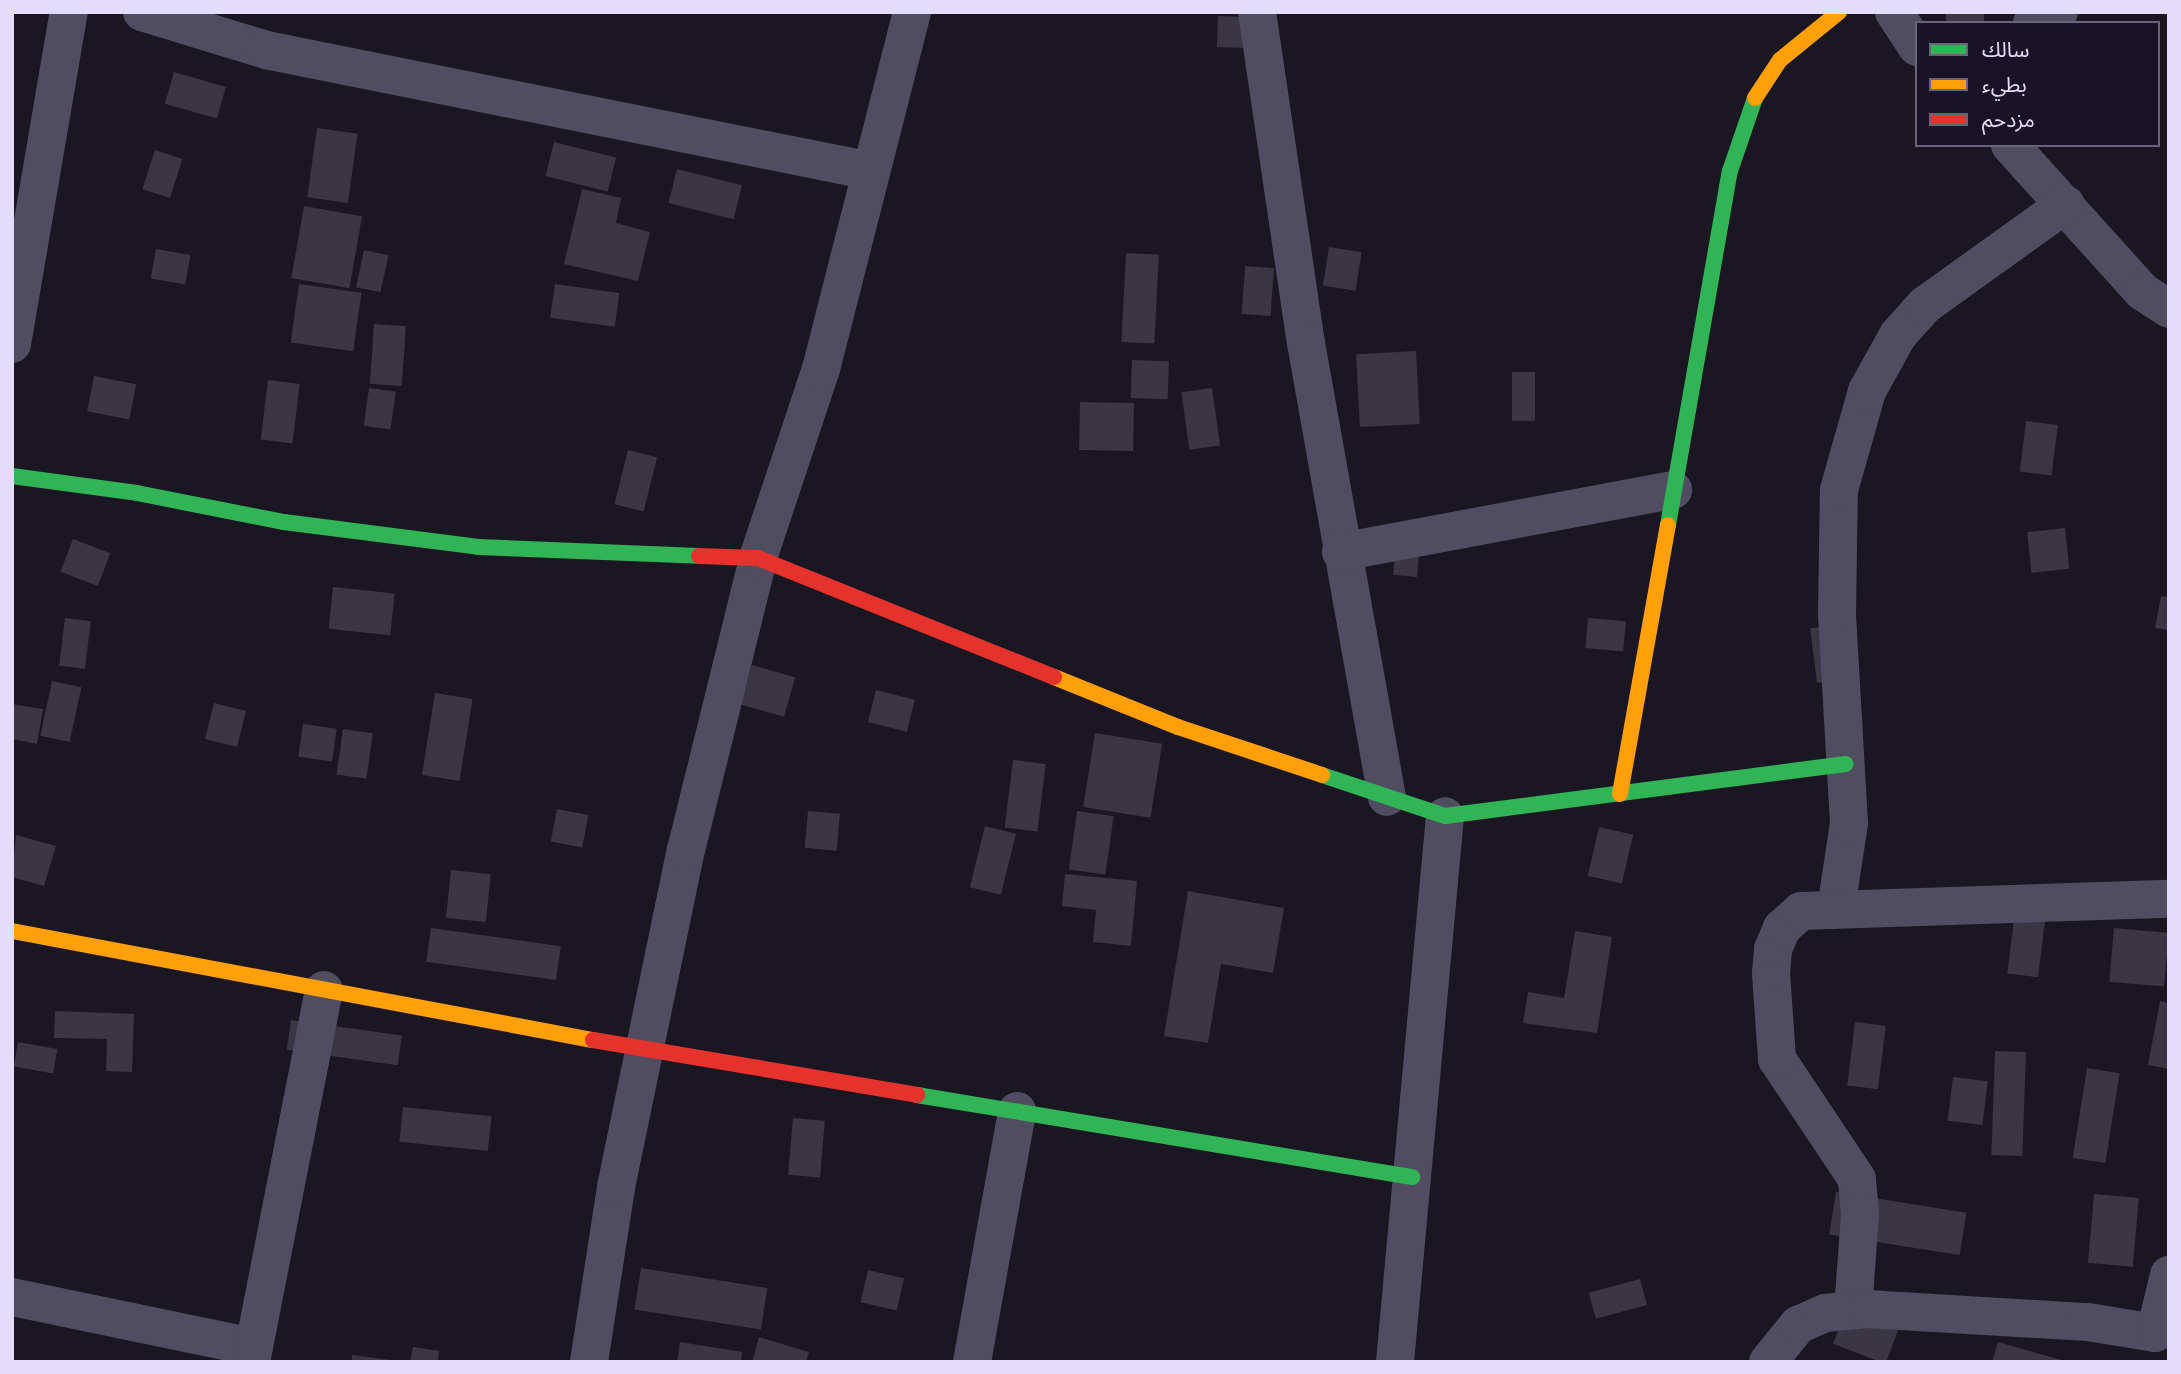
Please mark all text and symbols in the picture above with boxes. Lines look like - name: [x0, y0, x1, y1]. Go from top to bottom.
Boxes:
- legend: [1915, 21, 2160, 147]
- text: سالك: [1982, 36, 2029, 62]
- text: بطيء: [1982, 71, 2027, 97]
- text: مزدحم: [1982, 106, 2035, 132]

